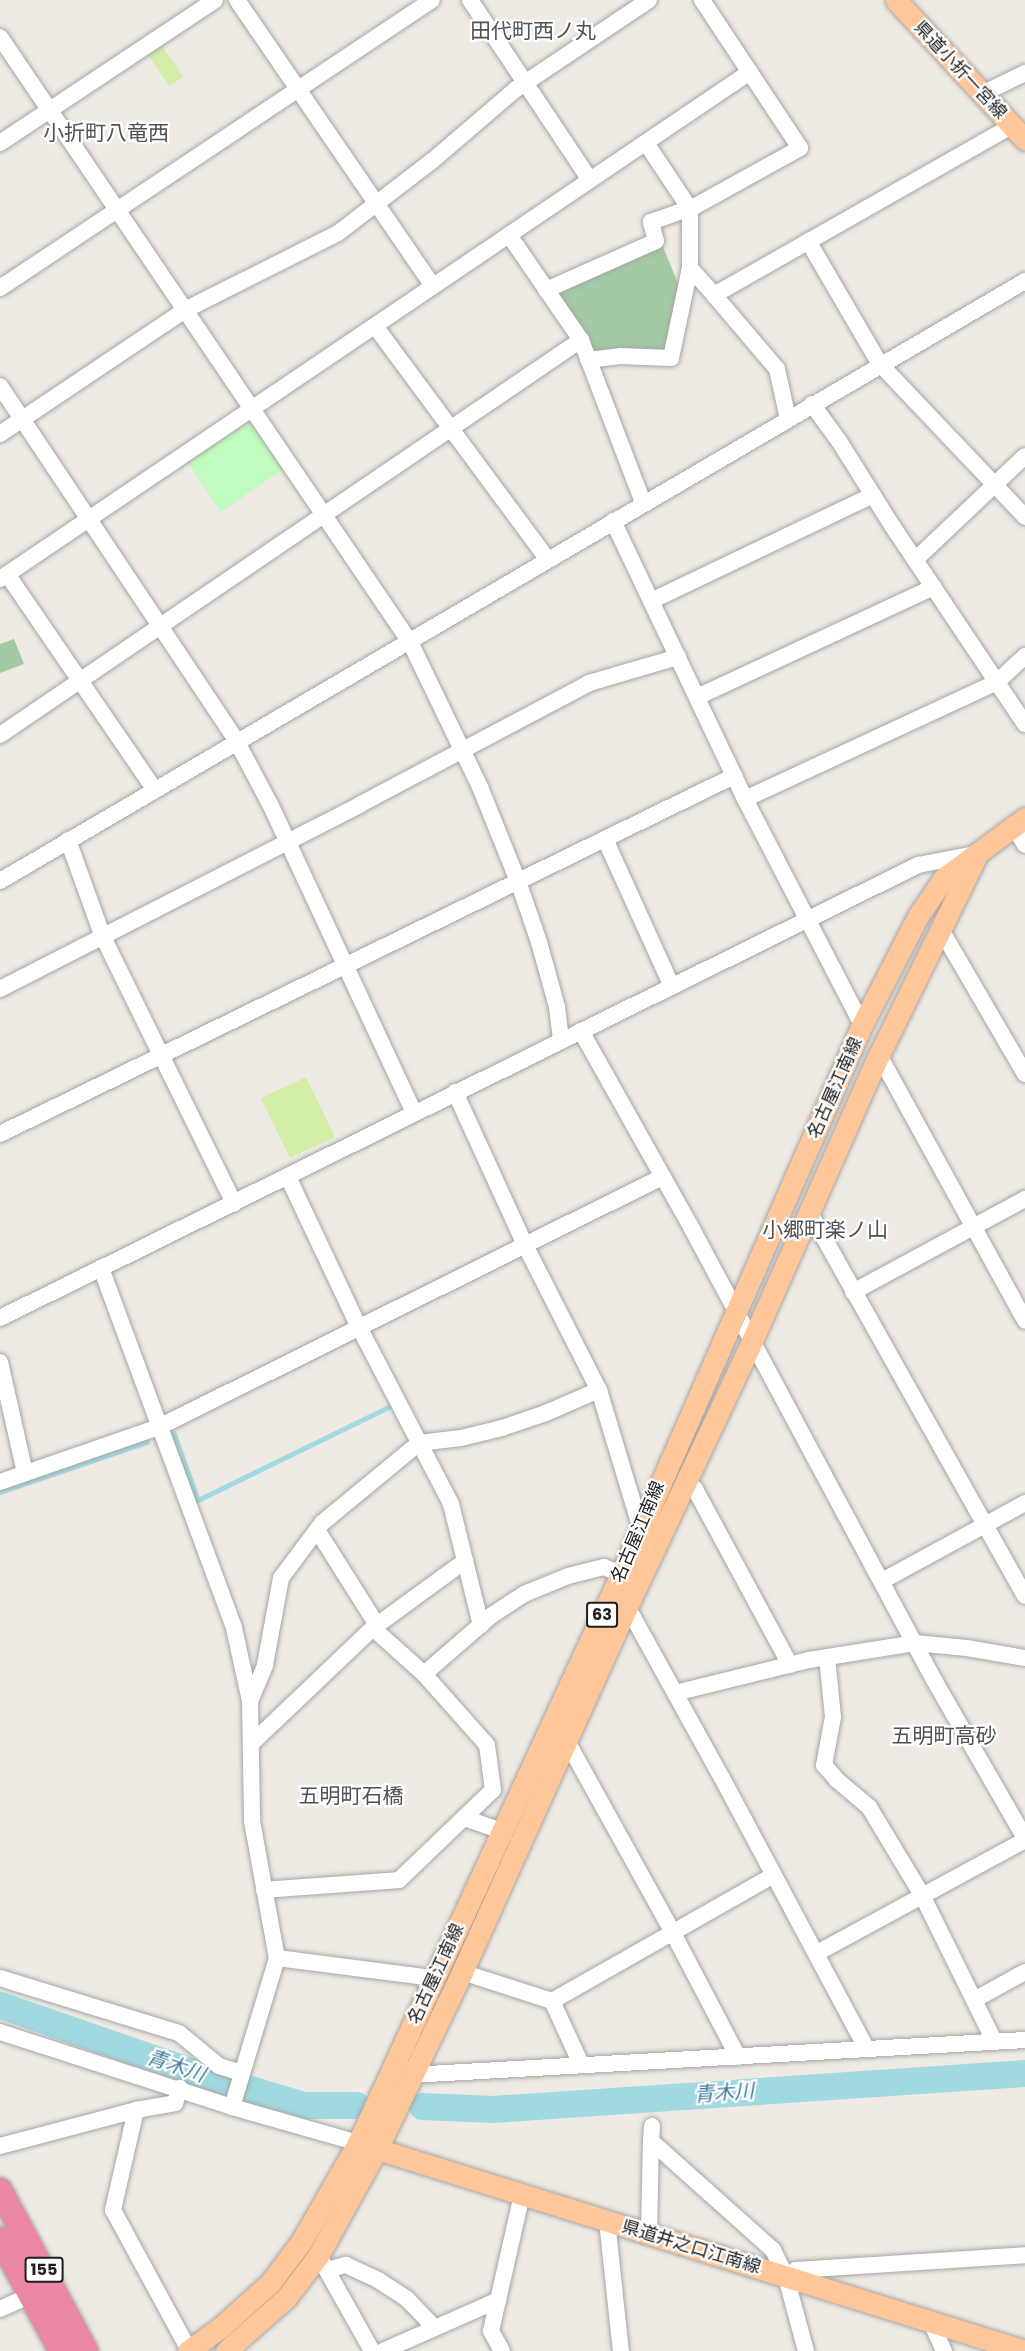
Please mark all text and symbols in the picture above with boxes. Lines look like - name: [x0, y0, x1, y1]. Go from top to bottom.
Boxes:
- street label: 県道小折一宮線: [909, 17, 1011, 123]
- district label: 田代町西ノ丸: [470, 18, 596, 44]
- district label: 小折町八竜西: [43, 120, 169, 146]
- street label: 名古屋江南線: [803, 1034, 867, 1142]
- district label: 小郷町楽ノ山: [762, 1217, 888, 1243]
- street label: 名古屋江南線: [607, 1478, 669, 1586]
- road number: 63: [586, 1602, 618, 1628]
- district label: 五明町高砂: [892, 1723, 996, 1749]
- district label: 五明町石橋: [299, 1783, 403, 1809]
- street label: 名古屋江南線: [403, 1920, 469, 2028]
- water label: 青木川: [144, 2045, 208, 2087]
- water label: 青木川: [693, 2079, 755, 2107]
- street label: 県道井之口江南線: [619, 2216, 763, 2278]
- road number: 155: [24, 2257, 63, 2283]

